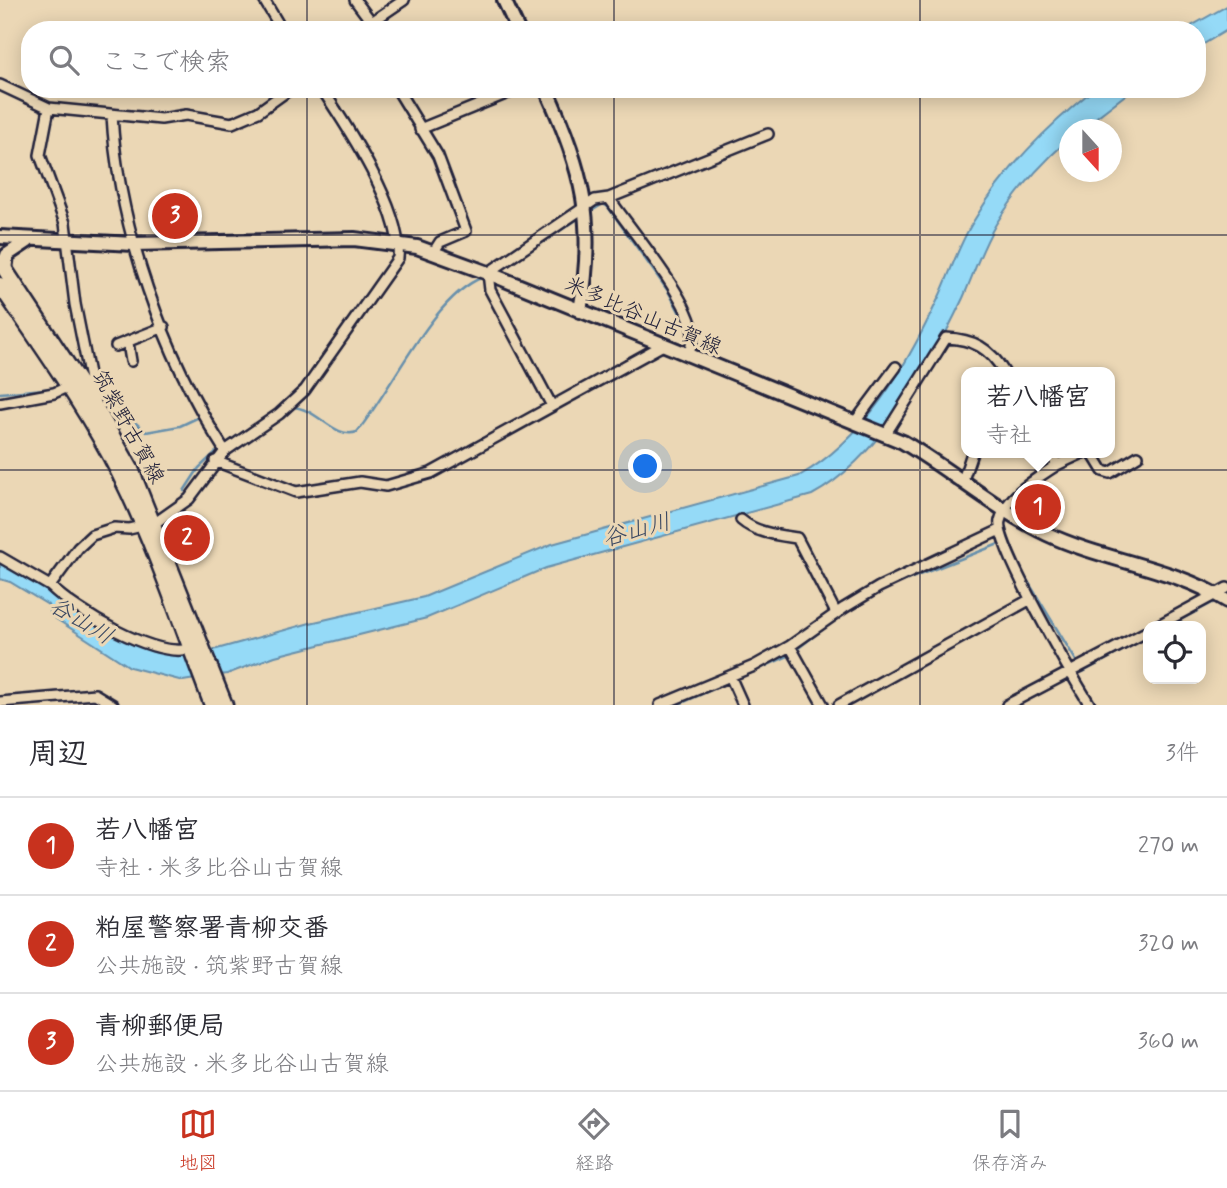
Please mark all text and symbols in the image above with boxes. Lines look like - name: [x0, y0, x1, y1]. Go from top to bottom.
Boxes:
- search box: [21, 21, 1206, 98]
- icon: search: [45, 41, 83, 79]
- text: ここで検索: [101, 46, 231, 80]
- north arrow: [1059, 119, 1122, 182]
- pin: 3: [152, 190, 198, 242]
- street label: 米多比谷山古賀線: [560, 270, 726, 362]
- street label: 筑紫野古賀線: [85, 365, 171, 489]
- popup: [961, 367, 1115, 458]
- text: 若八幡宮: [986, 381, 1090, 415]
- text: 寺社: [986, 421, 1032, 451]
- your location: [628, 449, 662, 483]
- pin: 1: [1015, 481, 1061, 533]
- water label: 谷山川: [600, 508, 674, 554]
- pin: 2: [164, 512, 210, 564]
- water label: 谷山川: [44, 591, 118, 653]
- map controls: [1143, 621, 1206, 684]
- button: locate: [1143, 621, 1206, 684]
- text: 周辺: [28, 735, 88, 774]
- text: 3件: [1166, 739, 1199, 769]
- text: 若八幡宮: [95, 814, 199, 848]
- text: 1: [46, 831, 56, 861]
- text: 270 m: [1138, 831, 1199, 861]
- text: 寺社 · 米多比谷山古賀線: [95, 854, 343, 884]
- text: 粕屋警察署青柳交番: [95, 912, 329, 946]
- text: 2: [45, 929, 57, 959]
- text: 320 m: [1138, 929, 1199, 959]
- text: 公共施設 · 筑紫野古賀線: [95, 952, 343, 982]
- text: 青柳郵便局: [95, 1010, 225, 1044]
- text: 3: [46, 1027, 56, 1057]
- text: 360 m: [1138, 1027, 1199, 1057]
- text: 公共施設 · 米多比谷山古賀線: [95, 1050, 389, 1080]
- tab: 地図: [179, 1105, 217, 1176]
- tab: 経路: [575, 1105, 614, 1176]
- tab: 保存済み: [972, 1105, 1048, 1176]

